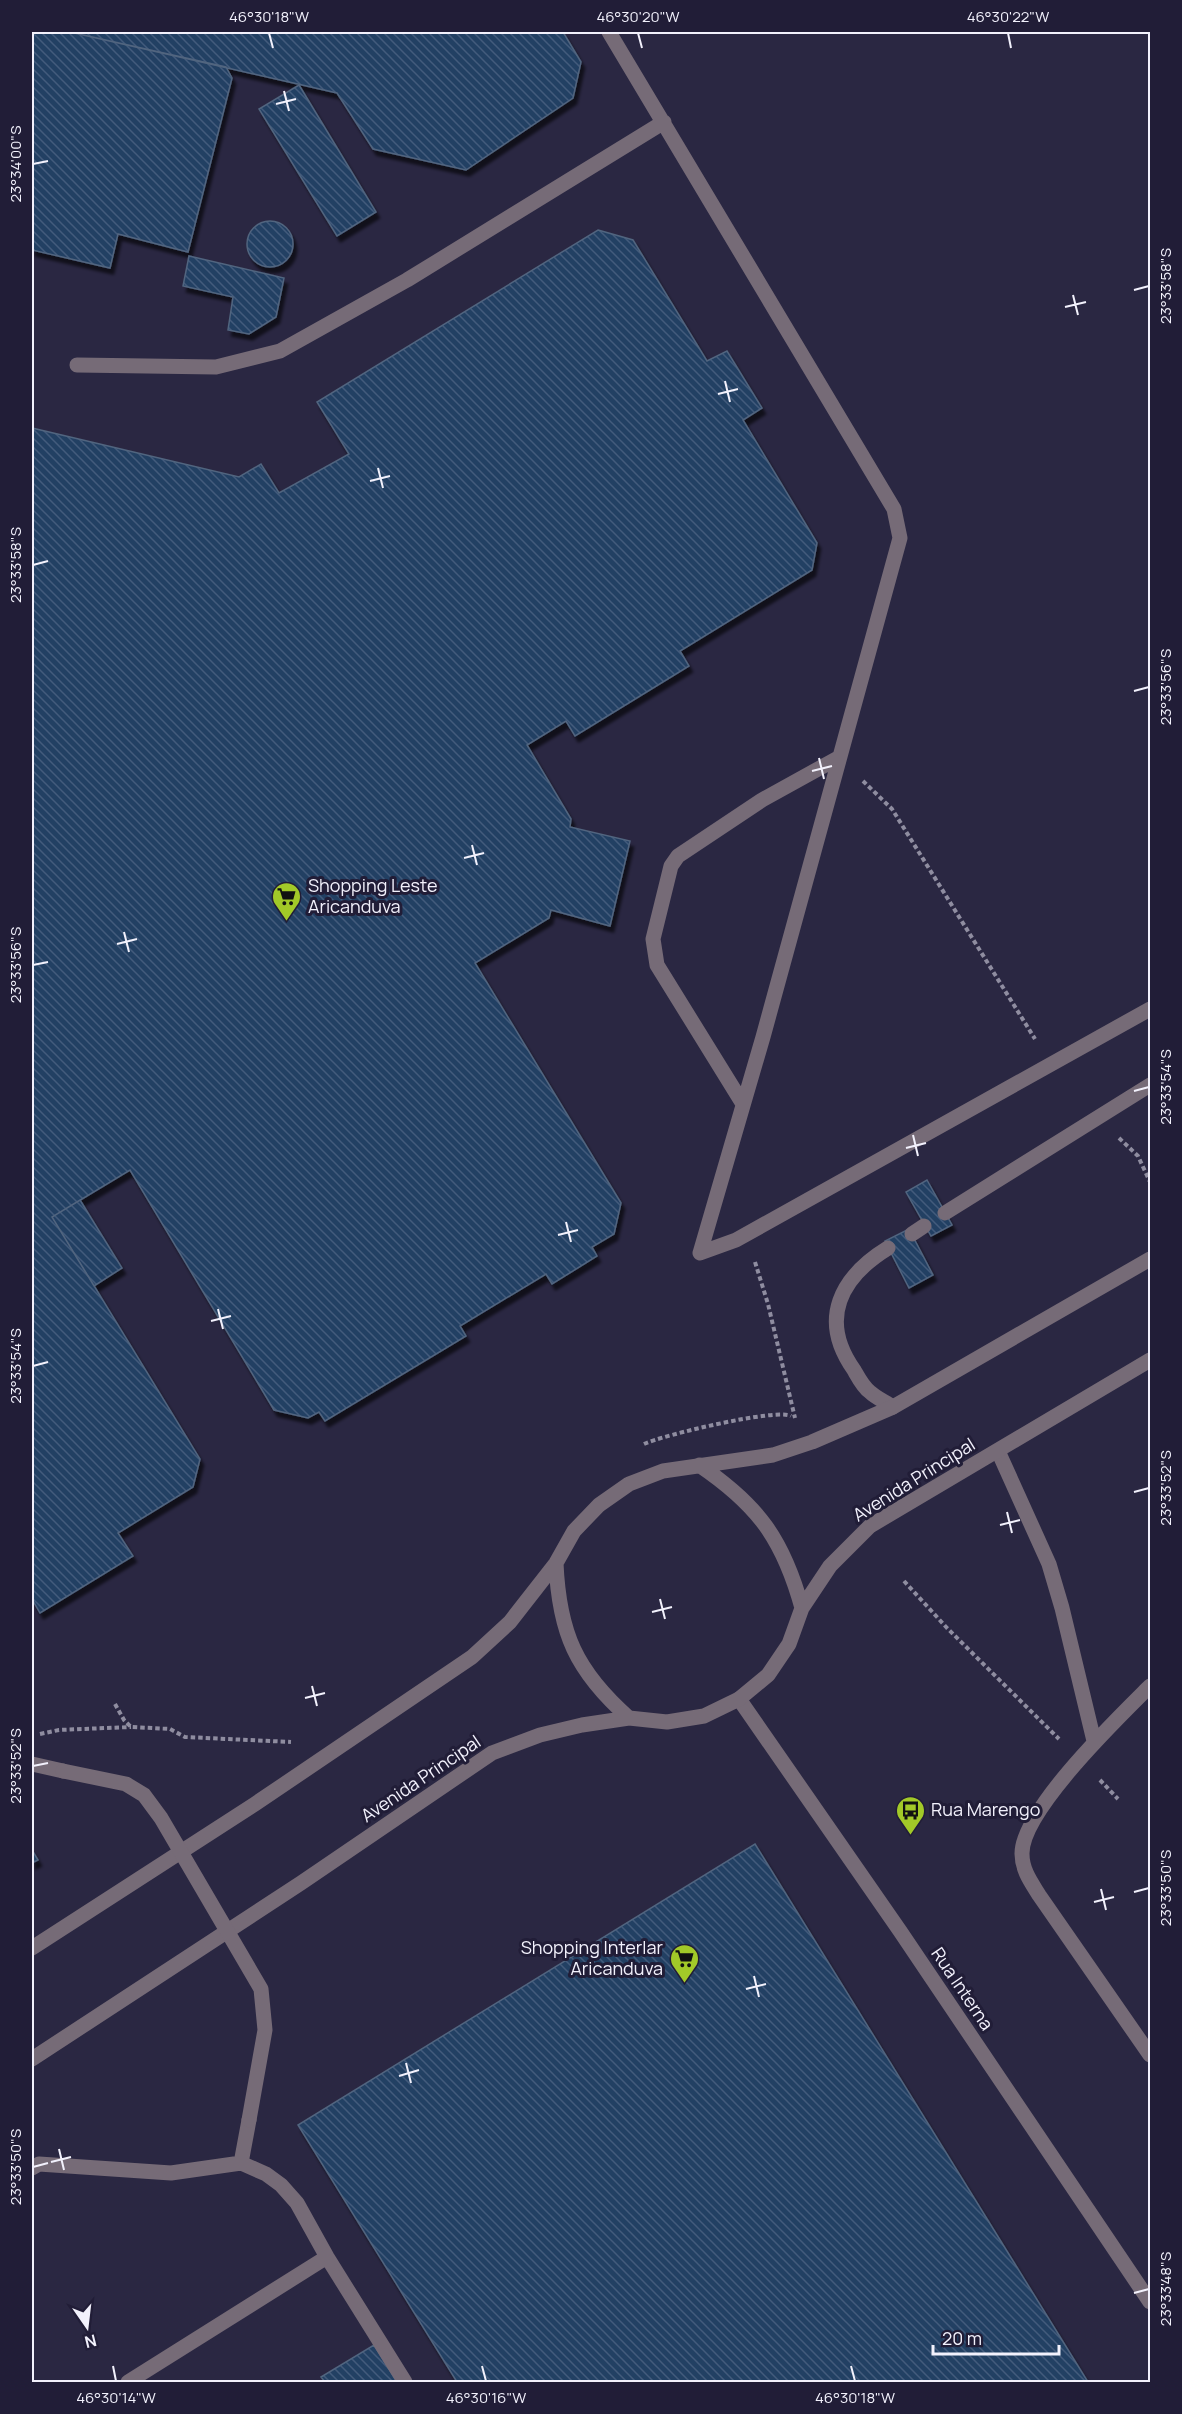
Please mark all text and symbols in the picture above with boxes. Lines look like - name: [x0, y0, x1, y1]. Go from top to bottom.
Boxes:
- text: 46°30'18"W: [229, 6, 309, 27]
- text: 46°30'20"W: [596, 6, 680, 27]
- text: 46°30'22"W: [967, 6, 1049, 27]
- text: 23°34'00"S: [5, 126, 26, 202]
- text: 23°33'58"S: [1155, 248, 1176, 324]
- text: 23°33'58"S: [5, 527, 26, 603]
- text: 23°33'56"S: [1155, 649, 1176, 725]
- place label: Shopping Leste Aricanduva: [308, 873, 437, 918]
- supermarket icon: Shopping Leste Aricanduva: [271, 880, 303, 922]
- text: 23°33'56"S: [5, 927, 26, 1003]
- text: 23°33'54"S: [1155, 1049, 1176, 1125]
- text: 23°33'54"S: [5, 1328, 26, 1404]
- street label: Avenida Principal: [848, 1432, 979, 1526]
- text: 23°33'52"S: [1155, 1450, 1176, 1526]
- text: 23°33'52"S: [5, 1728, 26, 1804]
- street label: Avenida Principal: [356, 1729, 485, 1827]
- bus stop icon: Rua Marengo: [894, 1794, 926, 1836]
- place label: Rua Marengo: [931, 1797, 1040, 1821]
- text: 23°33'50"S: [1155, 1850, 1176, 1926]
- place label: Shopping Interlar Aricanduva: [521, 1935, 663, 1980]
- supermarket icon: Shopping Interlar Aricanduva: [668, 1942, 700, 1984]
- street label: Rua Interna: [926, 1942, 999, 2035]
- text: 23°33'50"S: [5, 2129, 26, 2205]
- text: 23°33'48"S: [1155, 2252, 1176, 2326]
- north arrow: [57, 2297, 117, 2357]
- scale bar: [933, 2318, 1059, 2356]
- text: 20 m: [942, 2326, 982, 2350]
- text: N: [82, 2329, 99, 2354]
- text: 46°30'14"W: [76, 2387, 156, 2408]
- text: 46°30'16"W: [446, 2387, 526, 2408]
- text: 46°30'18"W: [815, 2387, 895, 2408]

